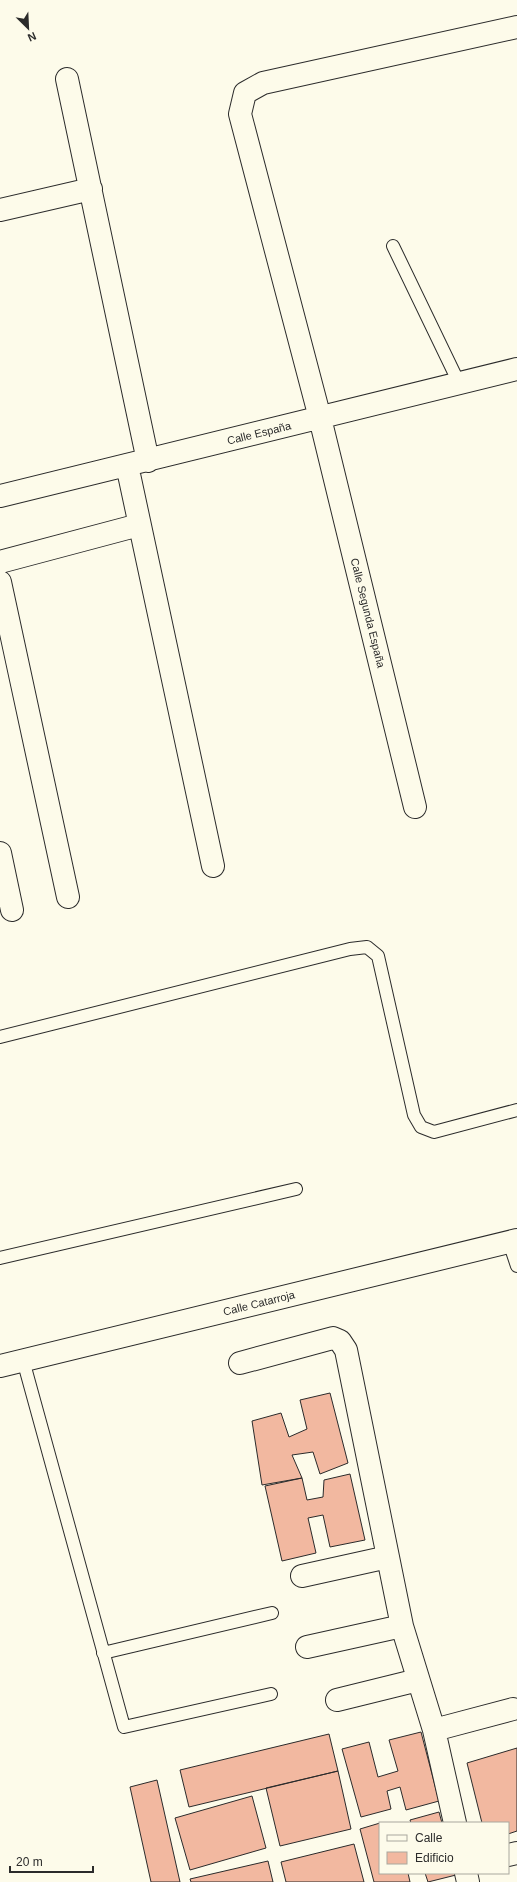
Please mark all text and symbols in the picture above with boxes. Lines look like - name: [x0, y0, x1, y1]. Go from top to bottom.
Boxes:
- north arrow: [8, 8, 48, 48]
- text: N: [26, 30, 38, 44]
- street label: Calle España: [226, 419, 293, 447]
- street label: Calle Segunda España: [349, 557, 388, 670]
- street label: Calle Catarroja: [222, 1288, 297, 1318]
- legend: [379, 1822, 509, 1874]
- text: Calle: [415, 1831, 443, 1845]
- scale bar: [10, 1848, 93, 1874]
- text: Edificio: [415, 1851, 454, 1865]
- text: 20 m: [16, 1855, 43, 1869]

